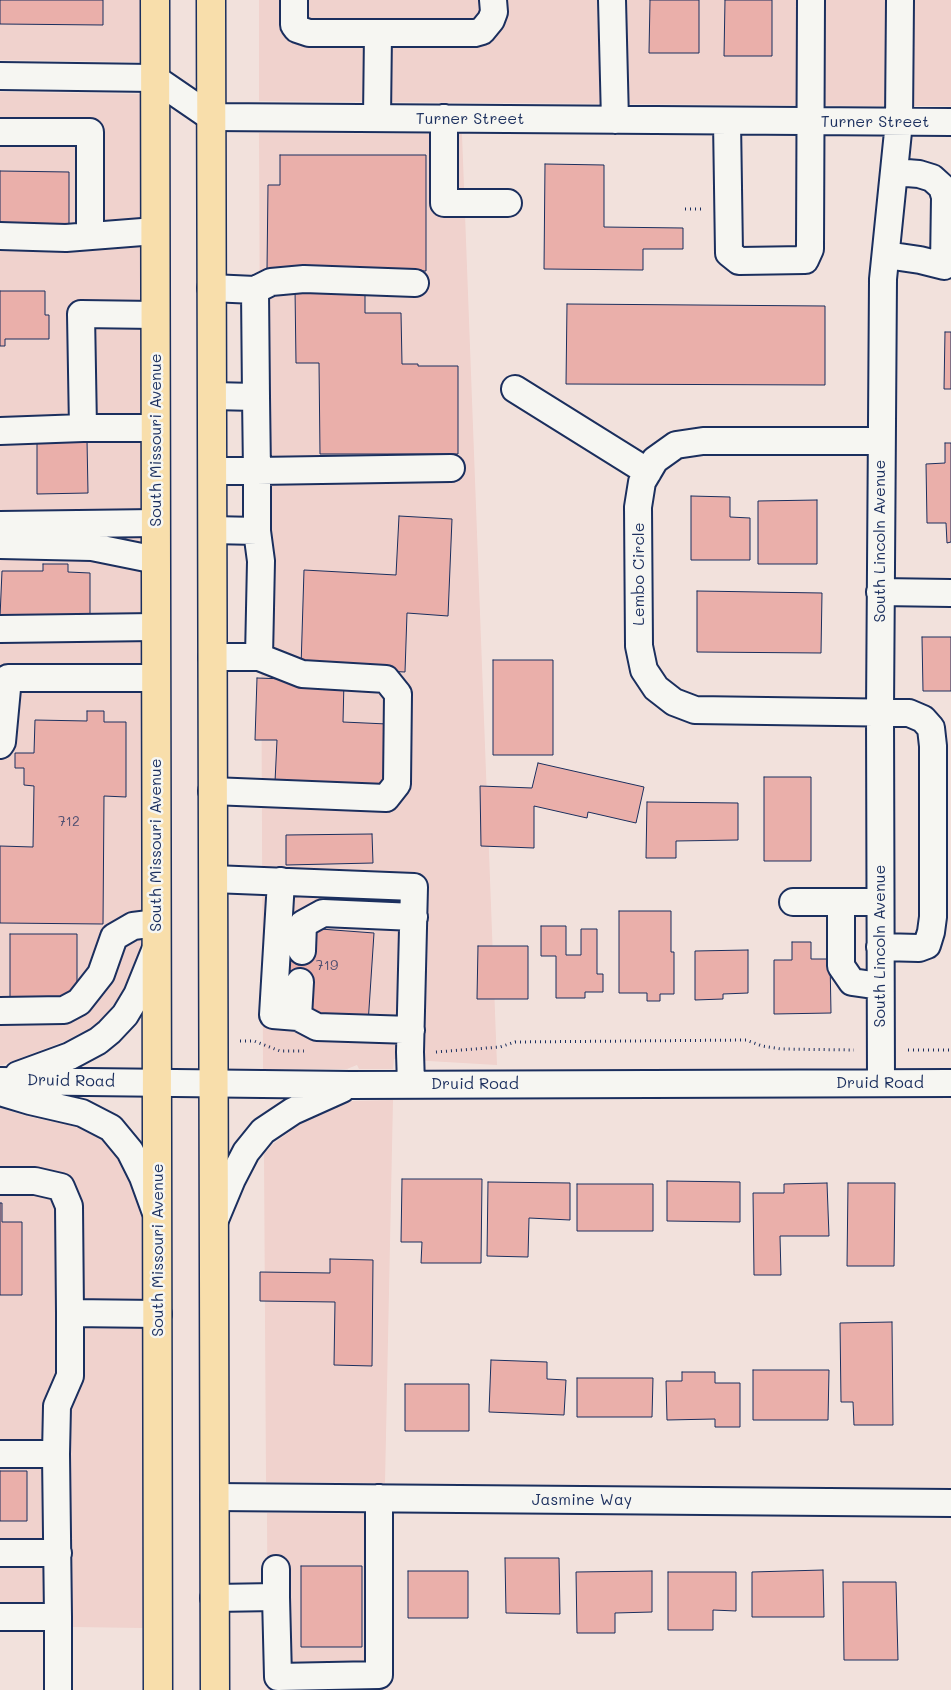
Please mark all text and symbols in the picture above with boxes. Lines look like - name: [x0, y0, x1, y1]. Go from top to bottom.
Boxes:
- street label: Turner Street: [416, 109, 524, 129]
- street label: Turner Street: [821, 112, 929, 132]
- street label: South Missouri Avenue: [146, 353, 166, 527]
- street label: South Lincoln Avenue: [870, 460, 890, 622]
- street label: Lembo Circle: [629, 522, 649, 626]
- street label: South Missouri Avenue: [146, 758, 166, 932]
- house number: 712: [58, 814, 80, 830]
- street label: South Lincoln Avenue: [870, 865, 890, 1027]
- house number: 719: [316, 958, 338, 974]
- street label: Druid Road: [27, 1071, 115, 1091]
- street label: Druid Road: [836, 1073, 924, 1093]
- street label: Druid Road: [431, 1074, 519, 1094]
- street label: South Missouri Avenue: [148, 1163, 168, 1337]
- street label: Jasmine Way: [532, 1490, 632, 1510]

